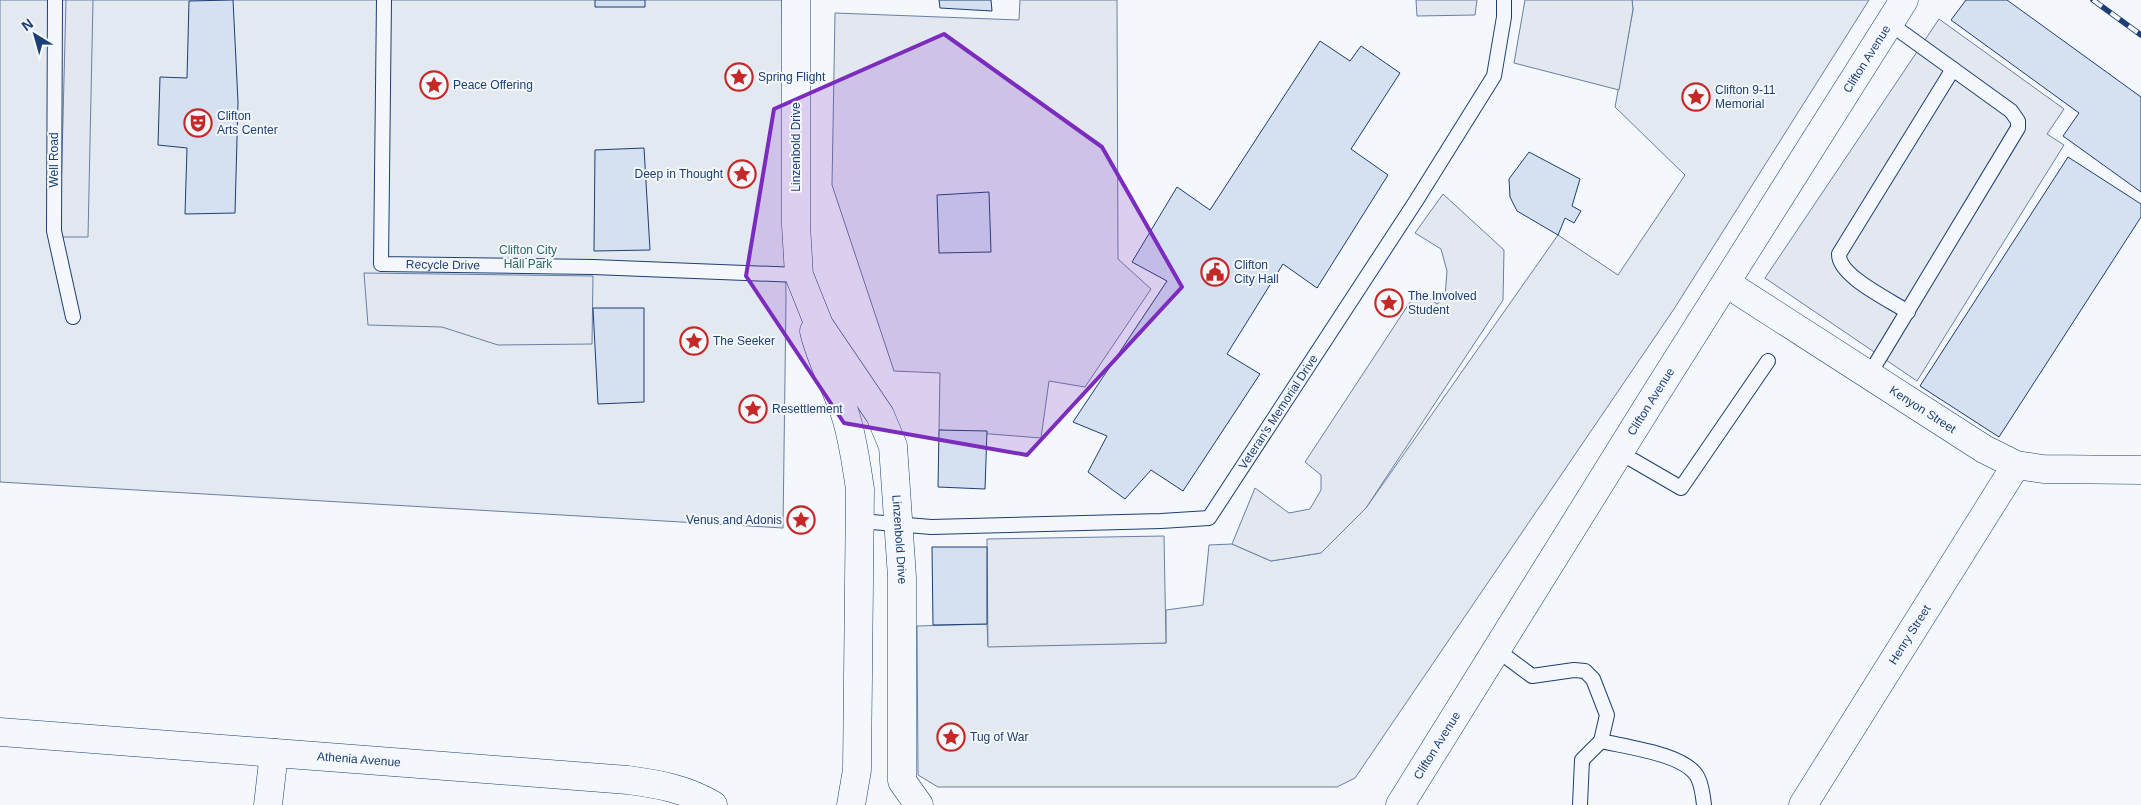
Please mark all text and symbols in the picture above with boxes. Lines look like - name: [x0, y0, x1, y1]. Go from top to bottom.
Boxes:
- north arrow: [10, 10, 60, 60]
- text: N: [18, 15, 36, 34]
- street label: Clifton Avenue: [1840, 22, 1893, 95]
- place icon: Spring Flight: [724, 62, 754, 92]
- place icon: Peace Offering: [419, 70, 449, 100]
- place label: Spring Flight: [758, 70, 826, 84]
- place label: Peace Offering: [453, 78, 533, 92]
- place icon: Clifton 9-11 Memorial: [1681, 82, 1711, 112]
- place label: Clifton 9-11 Memorial: [1715, 83, 1776, 111]
- street label: Linzenbold Drive: [789, 102, 803, 192]
- theatre icon: Clifton Arts Center: [183, 108, 213, 138]
- place label: Clifton Arts Center: [217, 109, 278, 137]
- street label: Well Road: [47, 132, 61, 188]
- place icon: Deep in Thought: [727, 159, 757, 189]
- place label: Deep in Thought: [634, 167, 724, 181]
- park label: Clifton City Hall Park: [499, 243, 557, 271]
- street label: Recycle Drive: [406, 257, 480, 272]
- public building icon: Clifton City Hall: [1200, 257, 1230, 287]
- place label: Clifton City Hall: [1234, 258, 1279, 286]
- place icon: The Involved Student: [1374, 288, 1404, 318]
- place label: The Involved Student: [1408, 289, 1477, 317]
- place icon: The Seeker: [679, 326, 709, 356]
- place label: The Seeker: [713, 334, 775, 348]
- street label: Veteran's Memorial Drive: [1236, 352, 1321, 472]
- street label: Clifton Avenue: [1624, 365, 1677, 438]
- street label: Kenyon Street: [1887, 383, 1959, 436]
- place icon: Resettlement: [738, 394, 768, 424]
- place label: Resettlement: [772, 402, 843, 416]
- street label: Linzenbold Drive: [889, 494, 909, 584]
- place icon: Venus and Adonis: [786, 505, 816, 535]
- place label: Venus and Adonis: [686, 513, 782, 527]
- street label: Henry Street: [1886, 602, 1934, 667]
- street label: Clifton Avenue: [1411, 709, 1463, 782]
- place icon: Tug of War: [936, 722, 966, 752]
- place label: Tug of War: [970, 730, 1028, 744]
- street label: Athenia Avenue: [317, 749, 402, 770]

